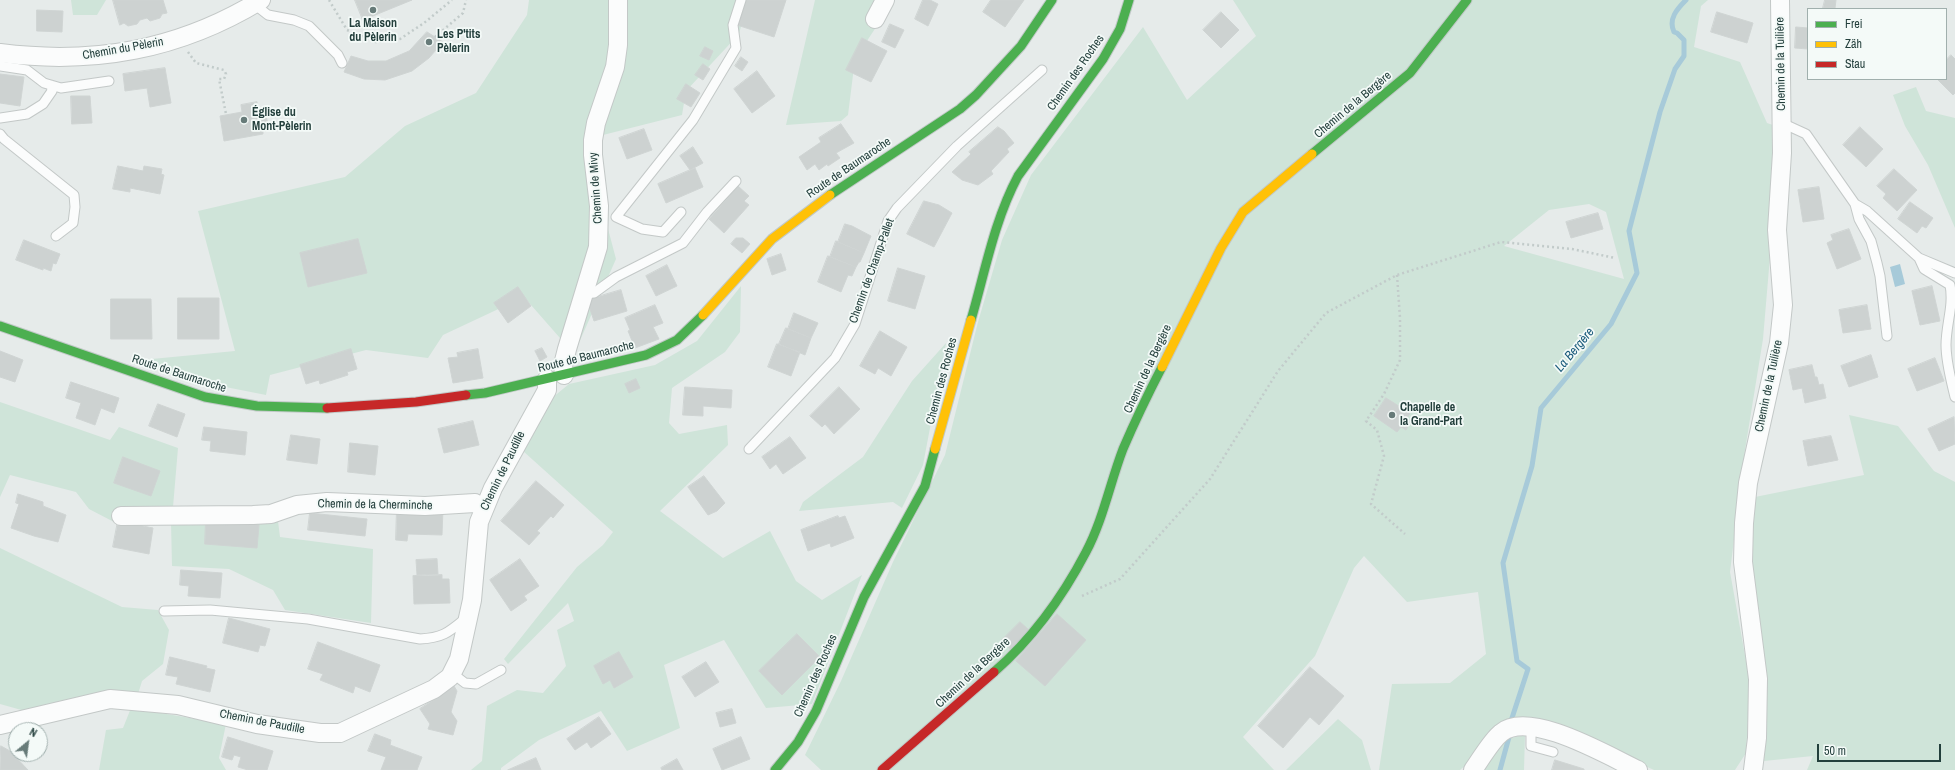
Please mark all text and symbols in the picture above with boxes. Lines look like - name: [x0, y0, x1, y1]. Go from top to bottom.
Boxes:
- marker: La Maison du Pèlerin: [368, 5, 378, 15]
- legend: [1807, 8, 1947, 80]
- text: Frei: [1845, 16, 1863, 32]
- place label: La Maison du Pèlerin: [349, 17, 397, 45]
- street label: Chemin de la Tuilière: [1773, 17, 1789, 111]
- place label: Les P'tits Pèlerin: [437, 28, 480, 56]
- street label: Chemin des Roches: [1045, 32, 1107, 114]
- street label: Chemin du Pèlerin: [81, 35, 165, 63]
- text: Zäh: [1845, 36, 1862, 52]
- marker: Les P'tits Pèlerin: [424, 37, 434, 47]
- text: Stau: [1845, 56, 1865, 72]
- street label: Chemin de la Bergère: [1312, 69, 1394, 141]
- place label: Église du Mont-Pèlerin: [252, 106, 312, 134]
- marker: Église du Mont-Pèlerin: [239, 115, 249, 125]
- street label: Route de Baumaroche: [804, 135, 894, 201]
- street label: Chemin de Mivy: [586, 152, 606, 224]
- street label: Chemin de Champ-Pallet: [846, 217, 898, 325]
- street label: Chemin de la Bergère: [1121, 322, 1175, 416]
- water label: La Bergère: [1552, 325, 1598, 375]
- street label: Chemin des Roches: [924, 336, 960, 426]
- street label: Route de Baumaroche: [536, 338, 636, 376]
- street label: Chemin de la Tuilière: [1752, 339, 1786, 433]
- street label: Route de Baumaroche: [130, 352, 228, 396]
- place label: Chapelle de la Grand-Part: [1400, 401, 1462, 429]
- marker: Chapelle de la Grand-Part: [1387, 410, 1397, 420]
- street label: Chemin de Paudille: [478, 429, 528, 513]
- street label: Chemin de la Cherminche: [317, 497, 433, 513]
- street label: Chemin des Roches: [791, 632, 841, 720]
- street label: Chemin de la Bergère: [933, 635, 1013, 711]
- street label: Chemin de Paudille: [218, 707, 306, 737]
- north arrow: [8, 722, 48, 762]
- text: N: [27, 725, 40, 740]
- scale bar: [1819, 736, 1943, 762]
- text: 50 m: [1824, 743, 1846, 759]

